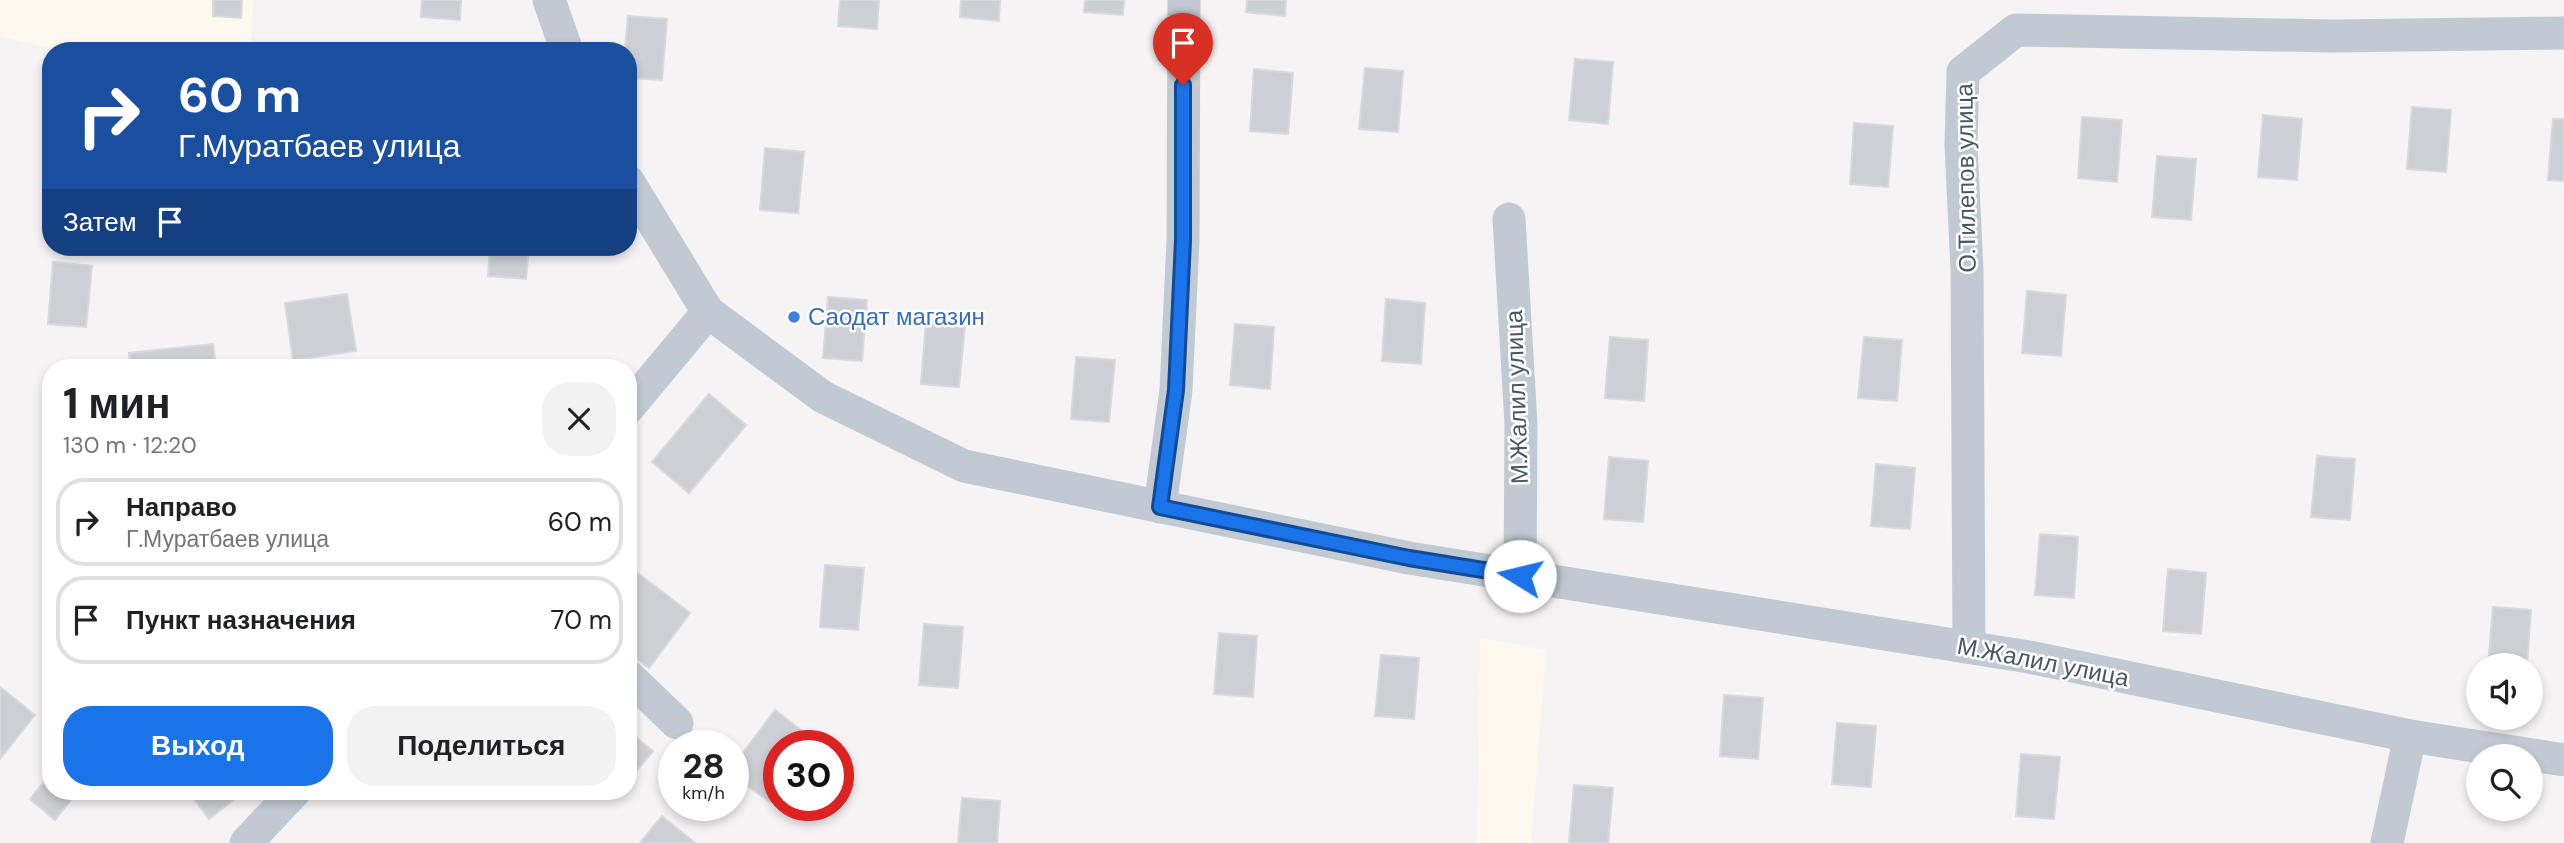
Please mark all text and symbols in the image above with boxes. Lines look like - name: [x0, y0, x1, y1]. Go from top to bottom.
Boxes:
- pin: [1153, 13, 1213, 85]
- icon: arrive: [1164, 24, 1202, 62]
- text: 60 m: [178, 63, 301, 127]
- icon: right: [63, 70, 154, 161]
- street label: О.Тилепов улица: [1948, 82, 1983, 273]
- text: Г.Муратбаев улица: [178, 125, 461, 167]
- icon: arrive: [151, 203, 189, 241]
- text: Затем: [63, 205, 137, 239]
- place label: Саодат магазин: [808, 301, 985, 332]
- marker: Саодат магазин: [786, 309, 802, 325]
- street label: М.Жалил улица: [1498, 309, 1535, 485]
- text: 1 мин: [63, 376, 171, 431]
- button: close: [542, 382, 616, 456]
- text: 130 m · 12:20: [63, 430, 197, 460]
- text: Направо: [126, 490, 237, 524]
- icon: right: [67, 503, 105, 541]
- text: 60 m: [548, 505, 612, 539]
- text: Г.Муратбаев улица: [126, 524, 329, 554]
- position arrow: [1483, 539, 1557, 613]
- icon: arrive: [67, 601, 105, 639]
- text: Пункт назначения: [126, 603, 356, 637]
- text: 70 m: [551, 603, 612, 637]
- street label: М.Жалил улица: [1955, 630, 2132, 693]
- map controls: [2466, 653, 2543, 821]
- button: sound: [2466, 653, 2543, 730]
- button: Выход: [63, 706, 333, 786]
- button: Поделиться: [347, 706, 616, 786]
- speed limit sign: 30: [763, 730, 854, 821]
- text: 28: [682, 743, 725, 789]
- button: search: [2466, 744, 2543, 821]
- text: km/h: [682, 781, 725, 805]

